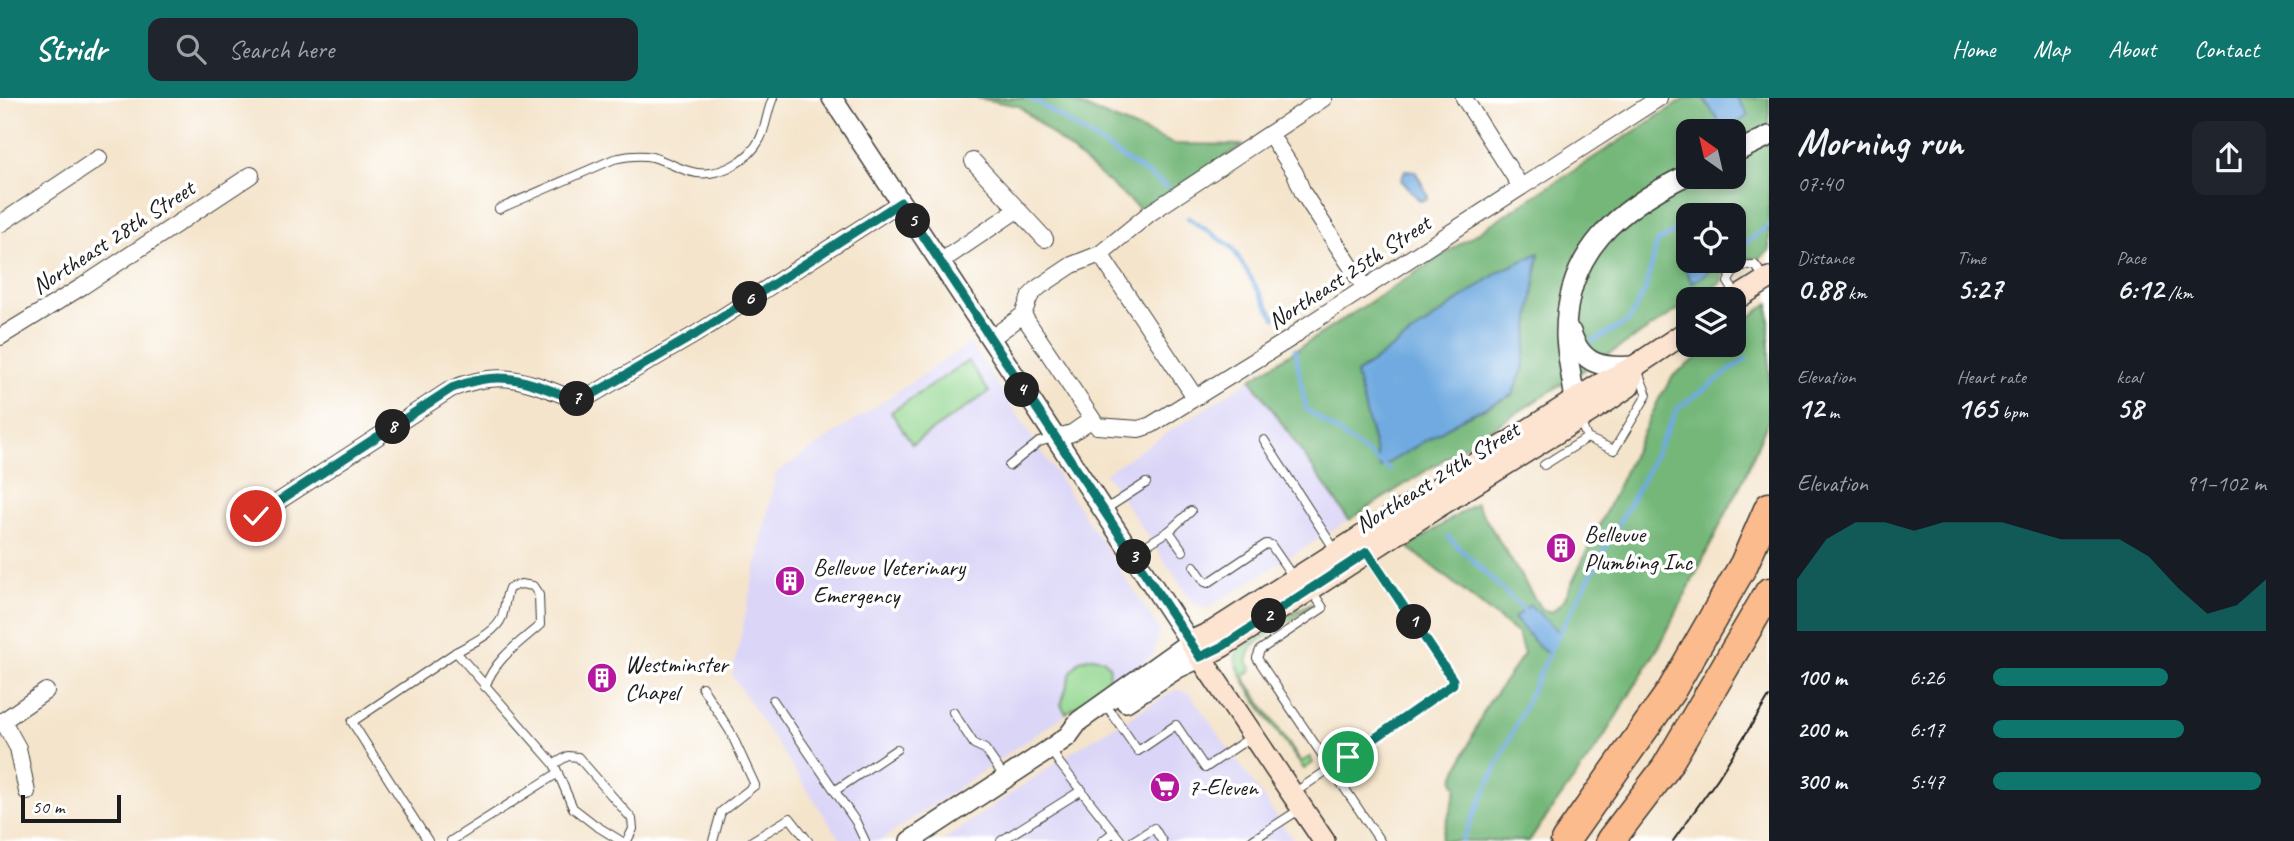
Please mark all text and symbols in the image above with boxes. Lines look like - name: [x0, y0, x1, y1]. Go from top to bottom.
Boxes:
- search box: [148, 18, 638, 81]
- text: Stridr: [35, 28, 106, 70]
- icon: search: [172, 30, 210, 68]
- text: Search here: [228, 33, 334, 66]
- text: Home: [1952, 34, 1995, 64]
- text: Map: [2033, 34, 2070, 64]
- text: About: [2108, 34, 2156, 64]
- text: Contact: [2194, 34, 2259, 64]
- north arrow: [1676, 119, 1746, 189]
- map controls: [1676, 119, 1746, 357]
- text: Morning run: [1797, 119, 1963, 166]
- button: share: [2192, 121, 2266, 195]
- text: 07:40: [1797, 169, 1843, 198]
- street label: Northeast 28th Street: [26, 172, 202, 301]
- button: locate: [1676, 203, 1746, 273]
- pin: 5: [895, 204, 930, 238]
- street label: Northeast 25th Street: [1262, 207, 1438, 336]
- text: 5: [908, 208, 917, 232]
- text: Distance: [1797, 246, 1854, 270]
- text: Time: [1957, 246, 1986, 270]
- text: Pace: [2116, 246, 2146, 270]
- text: 0.88: [1797, 270, 1843, 308]
- text: 5:27: [1957, 270, 2003, 308]
- text: 6:12: [2116, 270, 2163, 308]
- text: km: [1843, 281, 1867, 305]
- text: /km: [2163, 281, 2193, 305]
- pin: 6: [732, 282, 768, 316]
- text: 6: [745, 286, 754, 310]
- button: layers: [1676, 287, 1746, 357]
- text: Elevation: [1797, 365, 1855, 389]
- text: Heart rate: [1957, 365, 2026, 389]
- text: kcal: [2116, 365, 2141, 389]
- pin: 4: [1004, 372, 1040, 408]
- text: 4: [1017, 377, 1026, 401]
- pin: 7: [560, 382, 594, 416]
- text: 7: [572, 386, 581, 410]
- text: 12: [1797, 389, 1824, 427]
- text: 165: [1957, 389, 1997, 427]
- text: 58: [2116, 389, 2143, 427]
- text: m: [1824, 400, 1839, 424]
- text: bpm: [1997, 400, 2028, 424]
- pin: 8: [376, 410, 410, 444]
- street label: Northeast 24th Street: [1349, 413, 1526, 540]
- text: 8: [388, 414, 397, 438]
- text: Elevation: [1797, 469, 1868, 498]
- text: 91–102 m: [2186, 469, 2266, 498]
- pin: [226, 486, 286, 546]
- icon: check: [237, 497, 275, 535]
- place label: Bellevue Plumbing Inc: [1584, 519, 1693, 577]
- building icon: Bellevue Plumbing Inc: [1544, 531, 1578, 565]
- pin: 3: [1116, 540, 1152, 574]
- text: 3: [1129, 544, 1138, 568]
- place label: Bellevue Veterinary Emergency: [813, 552, 967, 610]
- building icon: Bellevue Veterinary Emergency: [773, 564, 807, 598]
- pin: 2: [1252, 598, 1286, 634]
- text: 2: [1264, 603, 1273, 627]
- pin: 1: [1396, 604, 1432, 640]
- text: 1: [1409, 609, 1418, 633]
- place label: Westminster Chapel: [625, 649, 730, 707]
- building icon: Westminster Chapel: [585, 661, 619, 695]
- text: 100 m: [1797, 663, 1847, 692]
- text: 6:26: [1909, 663, 1945, 692]
- text: 200 m: [1797, 715, 1847, 744]
- text: 6:17: [1909, 715, 1945, 744]
- pin: [1318, 727, 1378, 787]
- icon: arrive: [1329, 738, 1367, 776]
- text: 300 m: [1797, 767, 1847, 796]
- text: 5:47: [1909, 767, 1945, 796]
- supermarket icon: 7-Eleven: [1148, 770, 1182, 804]
- place label: 7-Eleven: [1188, 772, 1259, 802]
- scale bar: [21, 792, 121, 824]
- text: 50 m: [32, 795, 64, 819]

